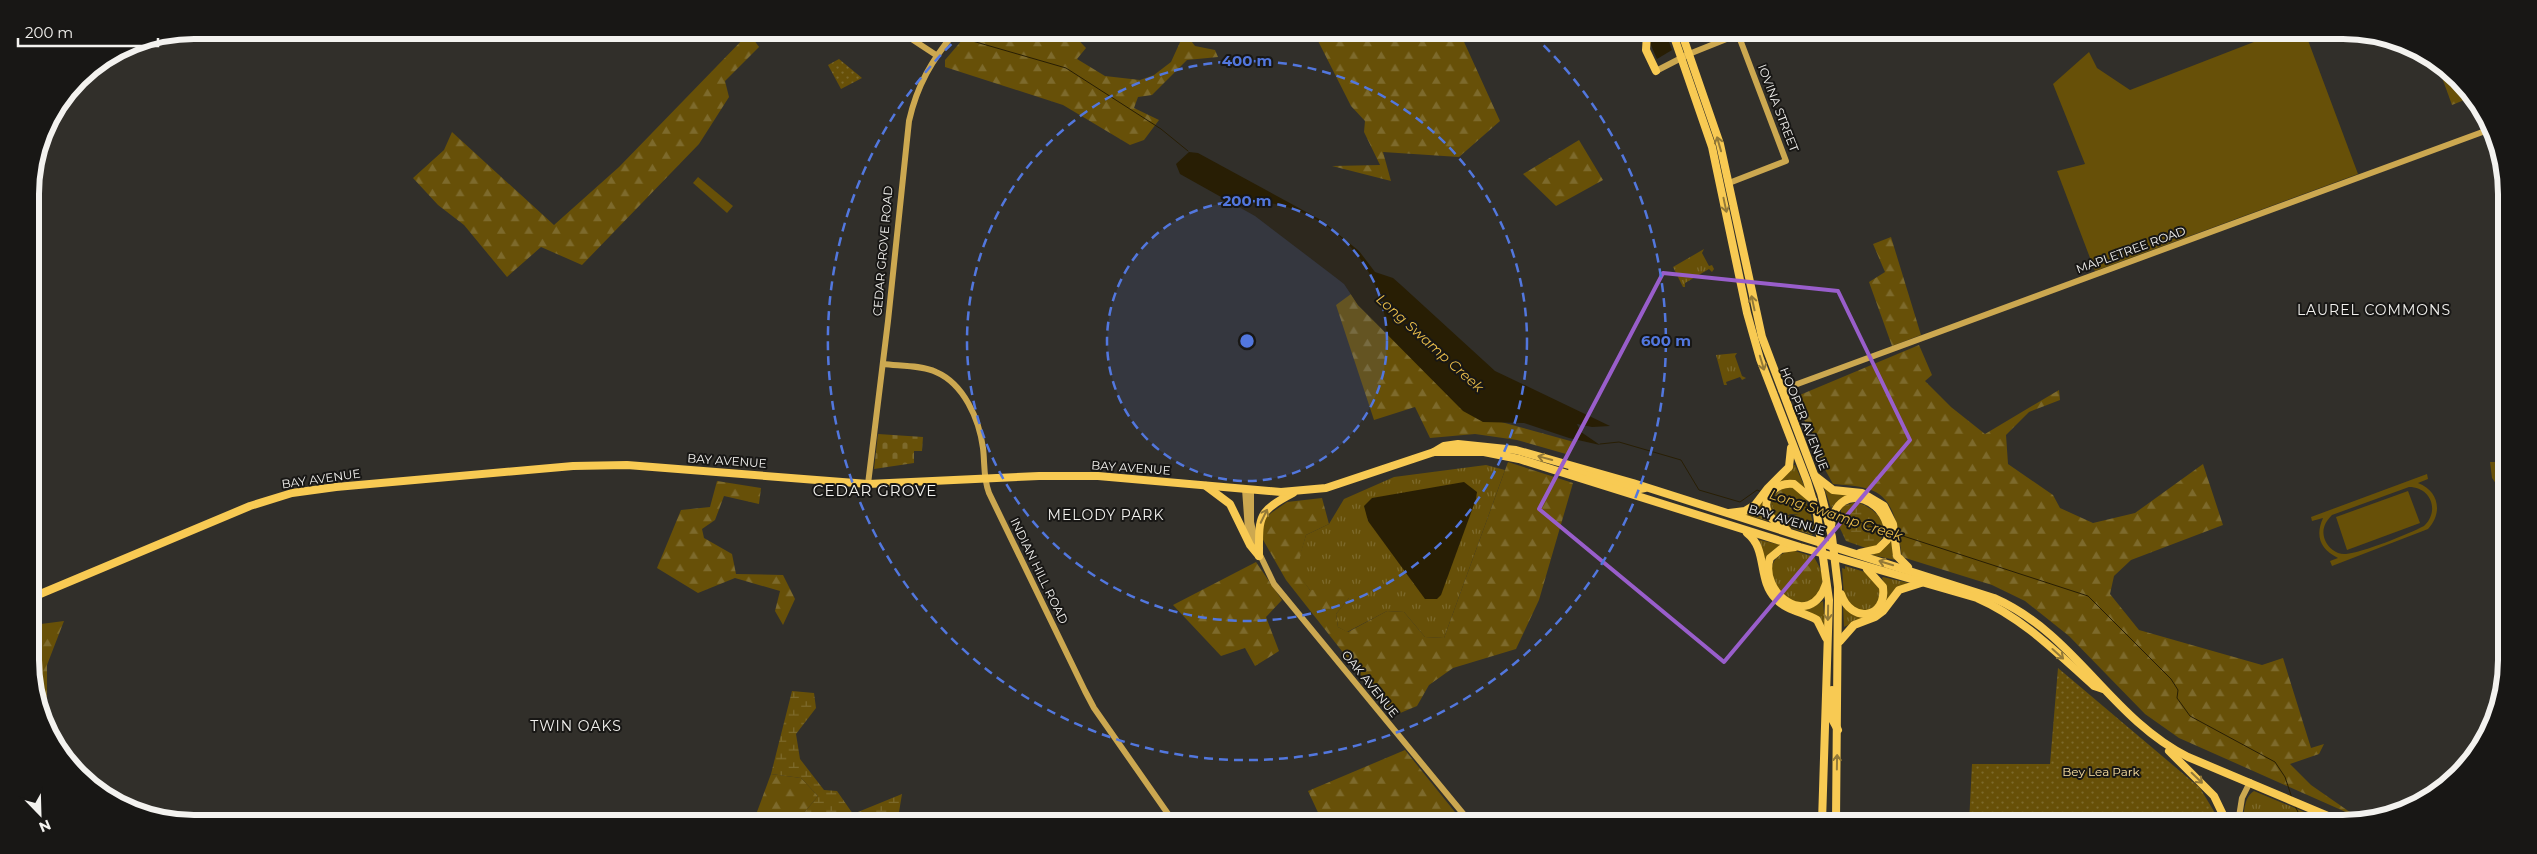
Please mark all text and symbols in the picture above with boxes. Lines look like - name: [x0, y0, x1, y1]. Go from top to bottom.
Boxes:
- scale bar: [18, 15, 158, 47]
- text: 200 m: [25, 23, 73, 42]
- text: 400 m: [1222, 51, 1272, 70]
- street label: IOVINA STREET: [1755, 62, 1802, 154]
- one-way arrow: [1714, 137, 1724, 153]
- street label: CEDAR GROVE ROAD: [869, 185, 896, 317]
- text: 200 m: [1222, 191, 1272, 210]
- one-way arrow: [1721, 197, 1730, 213]
- street label: MAPLETREE ROAD: [2074, 223, 2188, 276]
- water label: Long Swamp Creek: [1373, 290, 1488, 396]
- one-way arrow: [1748, 296, 1757, 312]
- district label: LAUREL COMMONS: [2297, 301, 2451, 319]
- text: 600 m: [1641, 331, 1691, 350]
- centre of rings: [1238, 332, 1256, 350]
- one-way arrow: [1757, 355, 1767, 371]
- street label: HOOPER AVENUE: [1777, 365, 1832, 473]
- street label: BAY AVENUE: [687, 450, 767, 471]
- one-way arrow: [1537, 453, 1553, 462]
- street label: BAY AVENUE: [1091, 457, 1171, 478]
- street label: BAY AVENUE: [281, 466, 361, 491]
- district label: CEDAR GROVE: [813, 481, 937, 500]
- water label: Long Swamp Creek: [1767, 485, 1905, 545]
- street label: BAY AVENUE: [1747, 501, 1827, 538]
- district label: MELODY PARK: [1048, 506, 1164, 524]
- one-way arrow: [1259, 509, 1269, 524]
- street label: INDIAN HILL ROAD: [1007, 515, 1072, 626]
- one-way arrow: [1878, 557, 1894, 567]
- one-way arrow: [1824, 605, 1833, 621]
- street label: OAK AVENUE: [1339, 647, 1402, 720]
- one-way arrow: [2052, 648, 2065, 660]
- district label: TWIN OAKS: [530, 717, 622, 735]
- one-way arrow: [1832, 754, 1842, 770]
- park label: Bey Lea Park: [2062, 764, 2141, 779]
- one-way arrow: [2191, 772, 2204, 784]
- north arrow: [15, 789, 65, 839]
- text: N: [36, 815, 54, 836]

